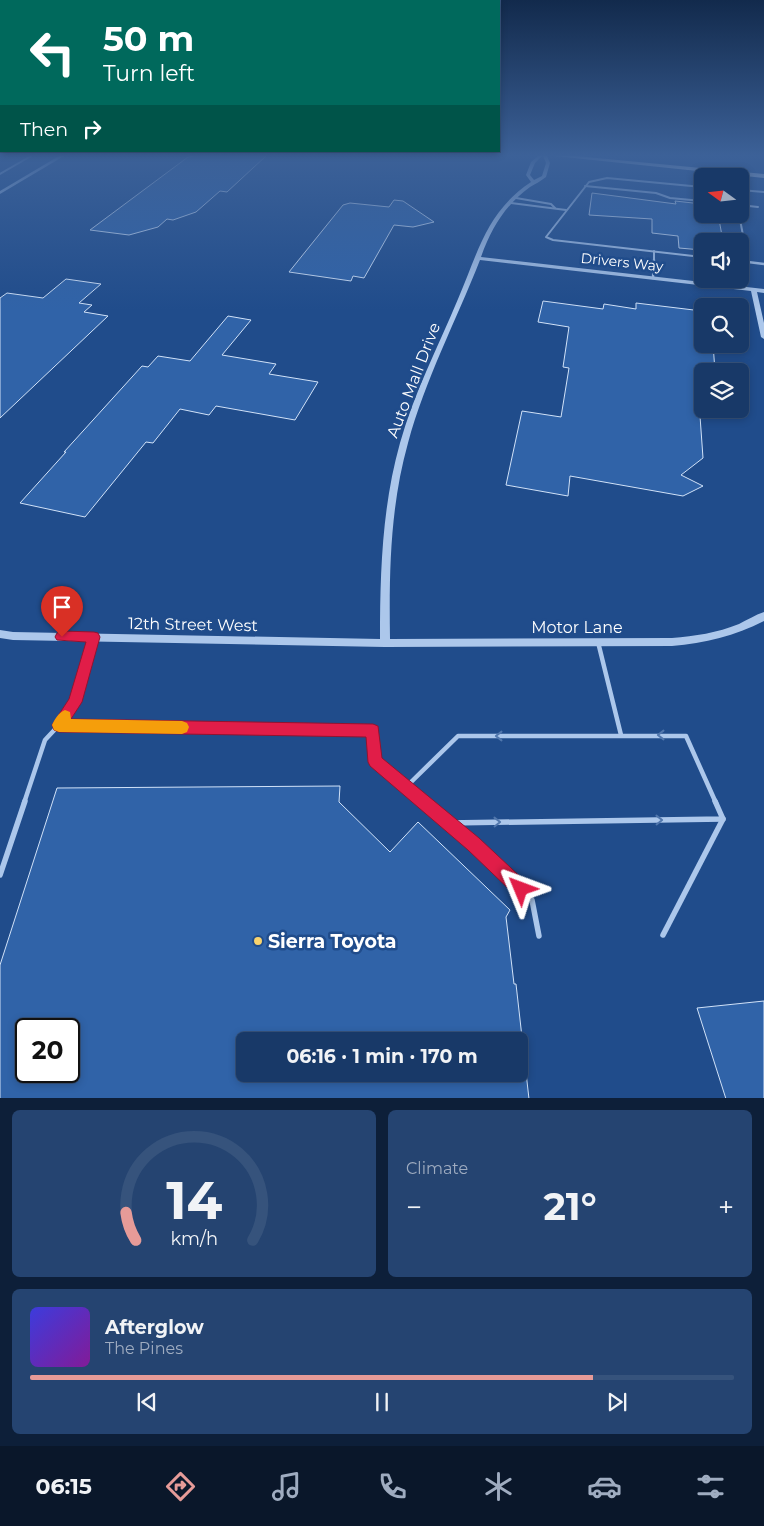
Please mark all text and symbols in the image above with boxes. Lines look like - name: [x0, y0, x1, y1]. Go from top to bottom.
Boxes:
- text: 50 m: [103, 17, 194, 60]
- icon: left: [20, 20, 85, 85]
- text: Turn left: [103, 60, 195, 87]
- icon: right: [78, 115, 106, 143]
- text: Then: [20, 118, 68, 141]
- north arrow: [694, 168, 749, 222]
- map controls: [694, 168, 749, 418]
- button: sound: [694, 233, 749, 288]
- street label: Drivers Way: [580, 249, 665, 275]
- button: search: [694, 298, 749, 353]
- street label: Auto Mall Drive: [383, 320, 444, 440]
- button: layers: [694, 363, 749, 418]
- pin: [41, 586, 83, 637]
- icon: arrive: [48, 593, 76, 621]
- street label: 12th Street West: [128, 614, 259, 635]
- street label: Motor Lane: [531, 618, 623, 637]
- one-way arrow: [657, 730, 665, 740]
- one-way arrow: [495, 731, 502, 741]
- one-way arrow: [656, 815, 664, 825]
- one-way arrow: [494, 817, 501, 827]
- position arrow: [494, 862, 546, 914]
- place label: Sierra Toyota: [268, 930, 397, 953]
- marker: Sierra Toyota: [252, 935, 264, 947]
- speed limit sign: 20: [15, 1018, 80, 1083]
- text: 06:16 · 1 min · 170 m: [286, 1045, 478, 1068]
- text: Climate: [406, 1159, 468, 1178]
- text: 14: [166, 1169, 222, 1232]
- text: 21°: [543, 1183, 597, 1230]
- text: −: [406, 1190, 422, 1224]
- text: +: [718, 1190, 734, 1224]
- text: km/h: [170, 1228, 218, 1249]
- text: Afterglow: [105, 1316, 204, 1339]
- text: The Pines: [105, 1339, 183, 1358]
- icon: previous: [133, 1388, 161, 1416]
- icon: pause: [368, 1388, 396, 1416]
- icon: next: [603, 1388, 631, 1416]
- icon: directions: [163, 1469, 198, 1504]
- icon: music: [269, 1469, 304, 1504]
- icon: phone: [375, 1469, 410, 1504]
- icon: climate: [481, 1469, 516, 1504]
- icon: car: [587, 1469, 622, 1504]
- icon: filters: [693, 1469, 728, 1504]
- text: 06:15: [36, 1473, 92, 1500]

